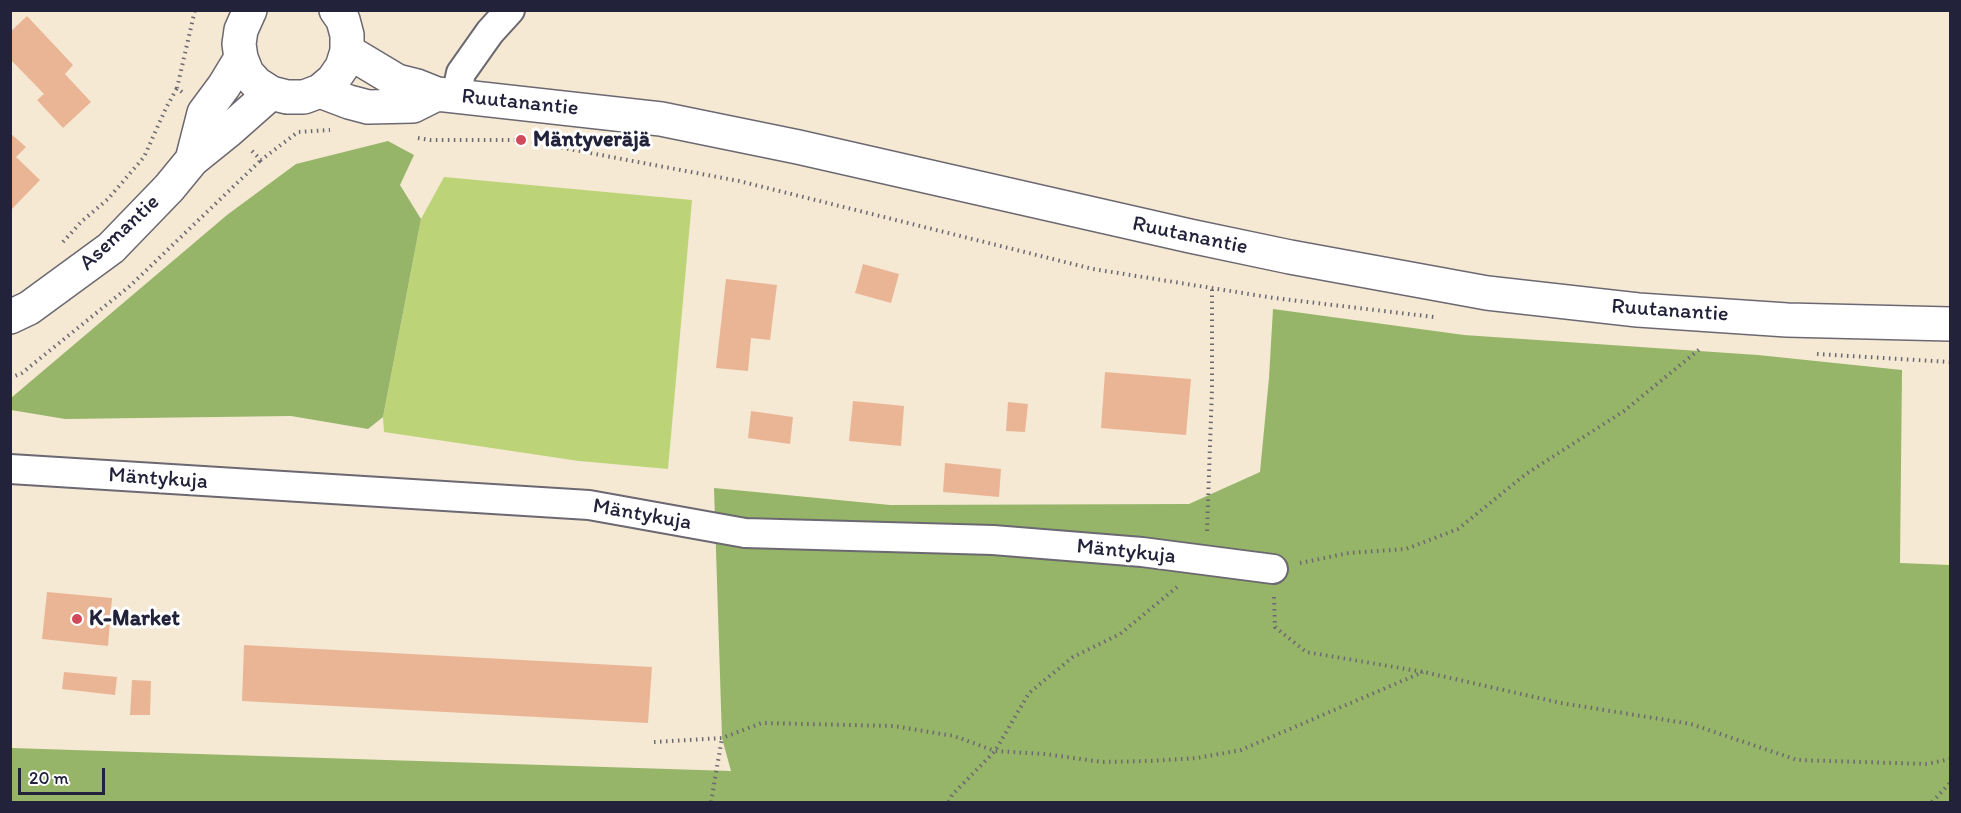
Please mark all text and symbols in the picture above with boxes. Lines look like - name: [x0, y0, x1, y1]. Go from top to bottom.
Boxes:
- street label: Ruutanantie: [460, 84, 580, 122]
- place label: Mäntyveräjä: [533, 127, 650, 153]
- marker: Mäntyveräjä: [514, 133, 528, 147]
- street label: Asemantie: [75, 189, 165, 277]
- street label: Ruutanantie: [1130, 211, 1250, 261]
- street label: Ruutanantie: [1611, 294, 1729, 328]
- street label: Mäntykuja: [107, 462, 209, 496]
- street label: Mäntykuja: [591, 493, 693, 537]
- street label: Mäntykuja: [1075, 534, 1177, 570]
- place label: K-Market: [89, 606, 180, 632]
- marker: K-Market: [70, 612, 84, 626]
- scale bar: [21, 756, 108, 794]
- text: 20 m: [29, 767, 69, 789]

